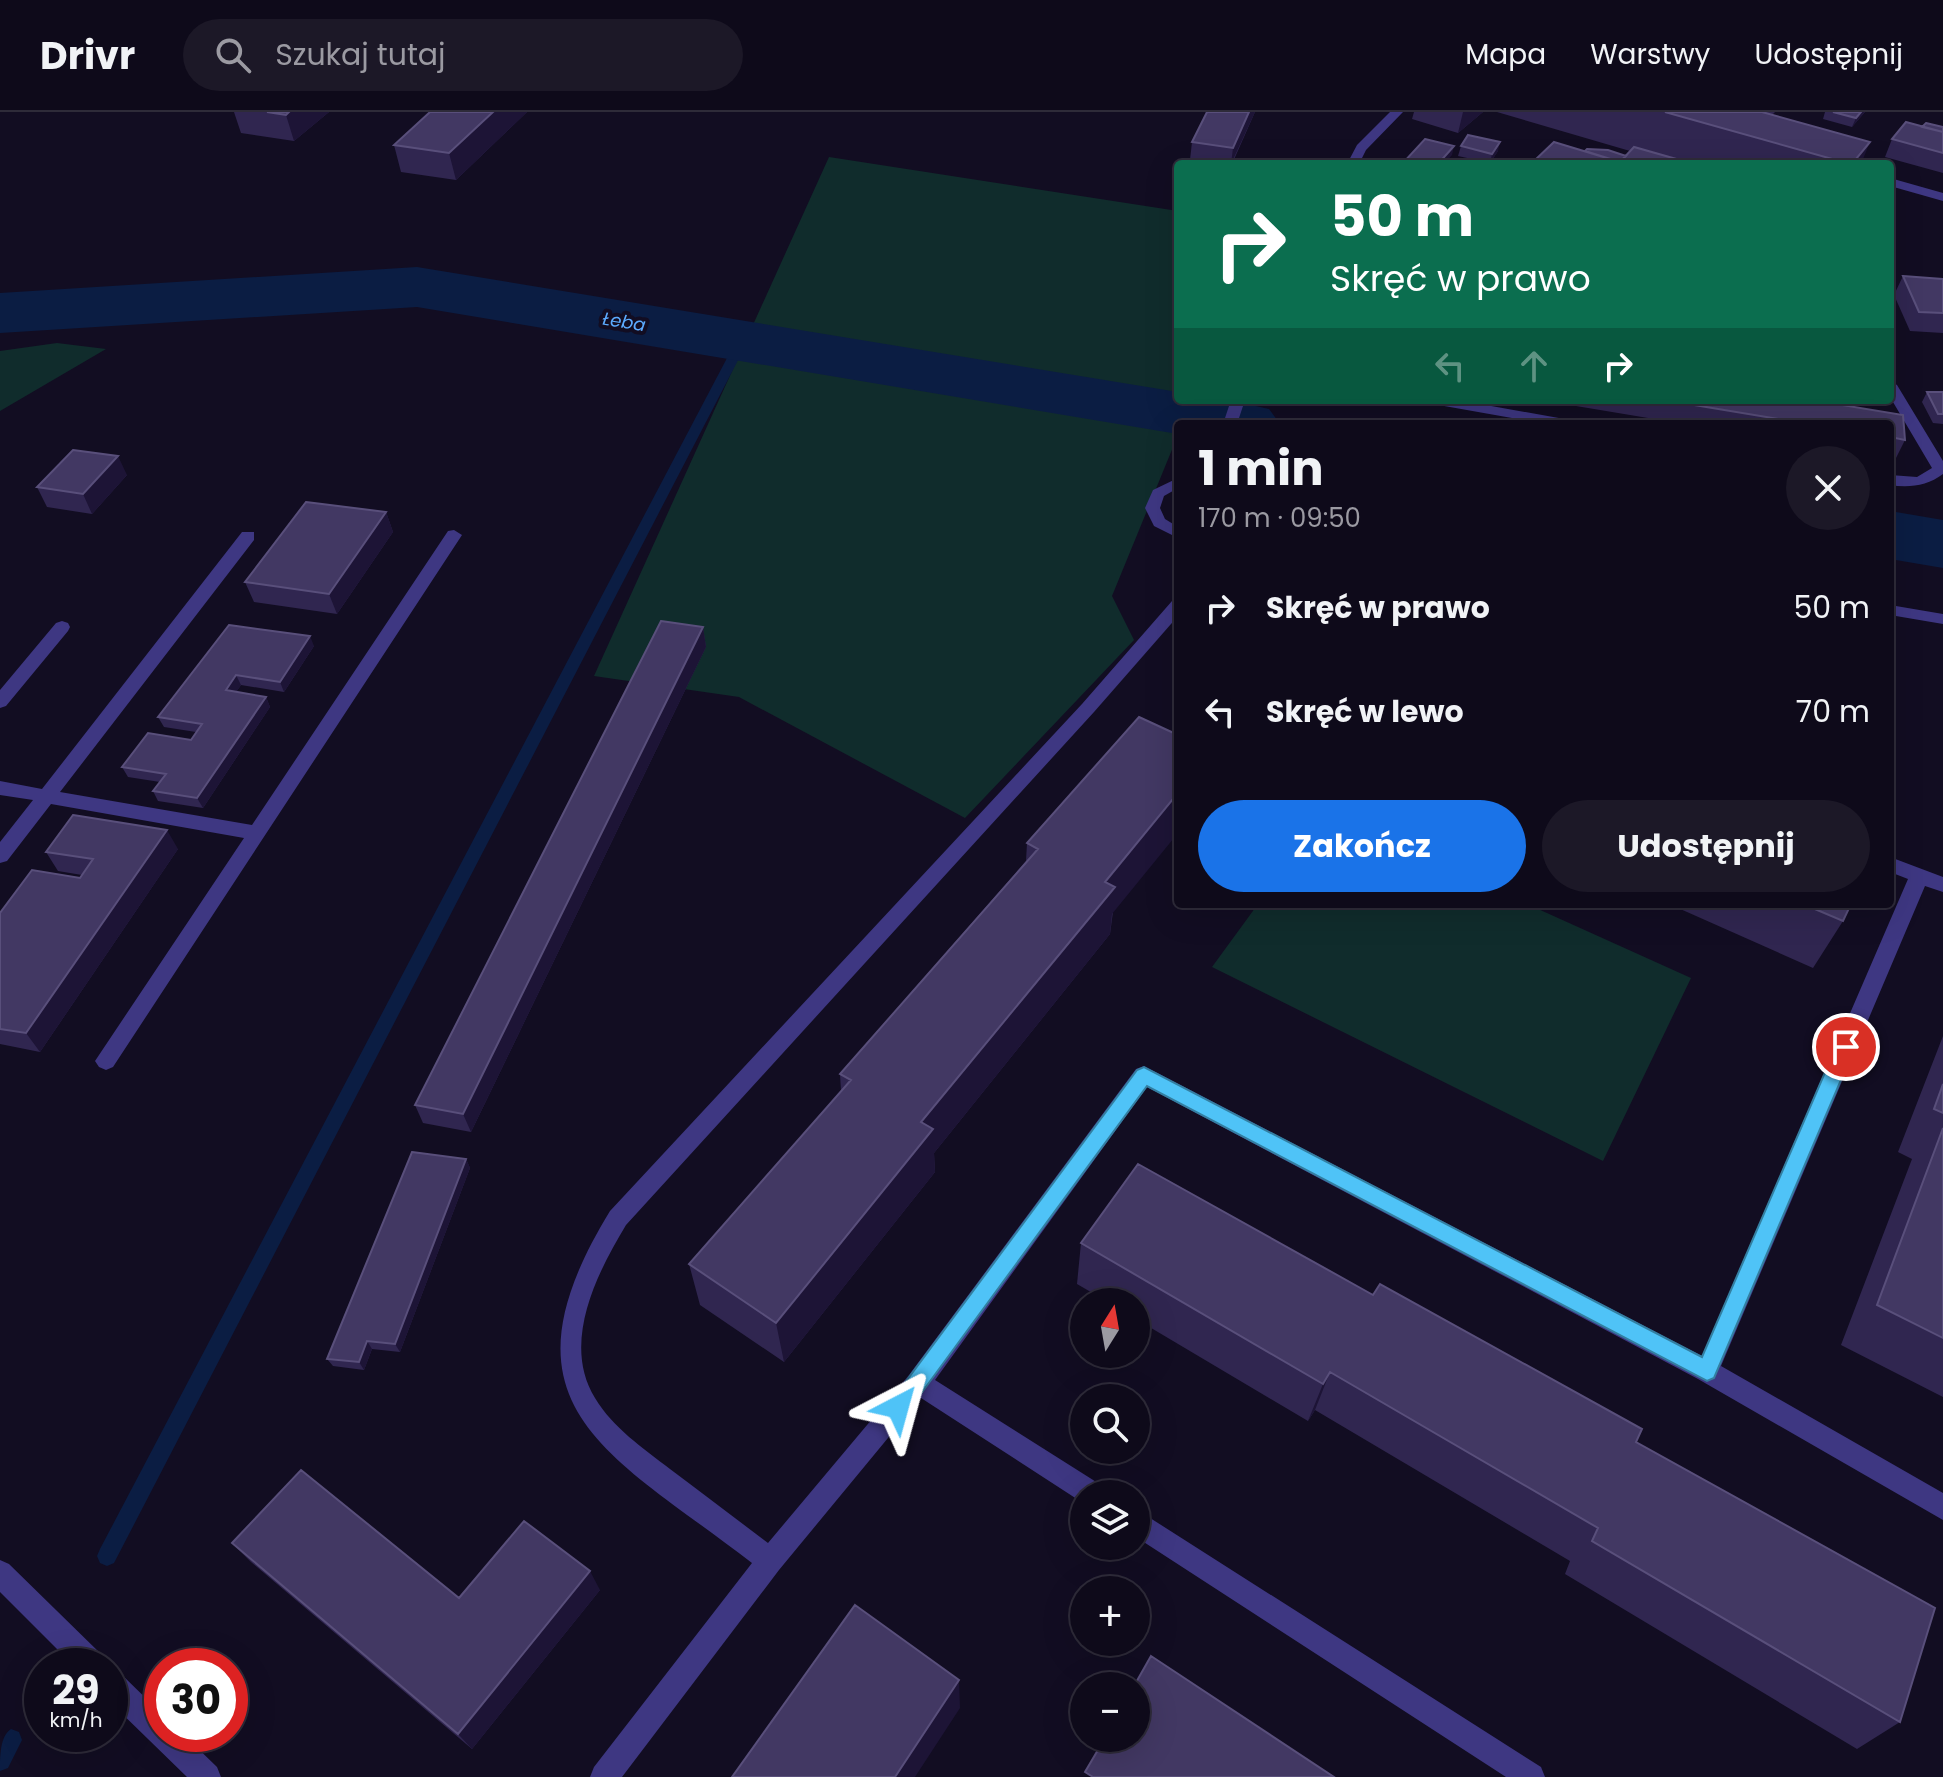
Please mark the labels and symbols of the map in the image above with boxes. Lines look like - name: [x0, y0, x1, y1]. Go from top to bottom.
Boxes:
- water label: Łeba: [601, 306, 647, 337]
- pin: [1812, 1013, 1880, 1081]
- north arrow: [1070, 1288, 1150, 1368]
- position arrow: [856, 1365, 940, 1449]
- speed limit sign: 30: [144, 1648, 248, 1752]

